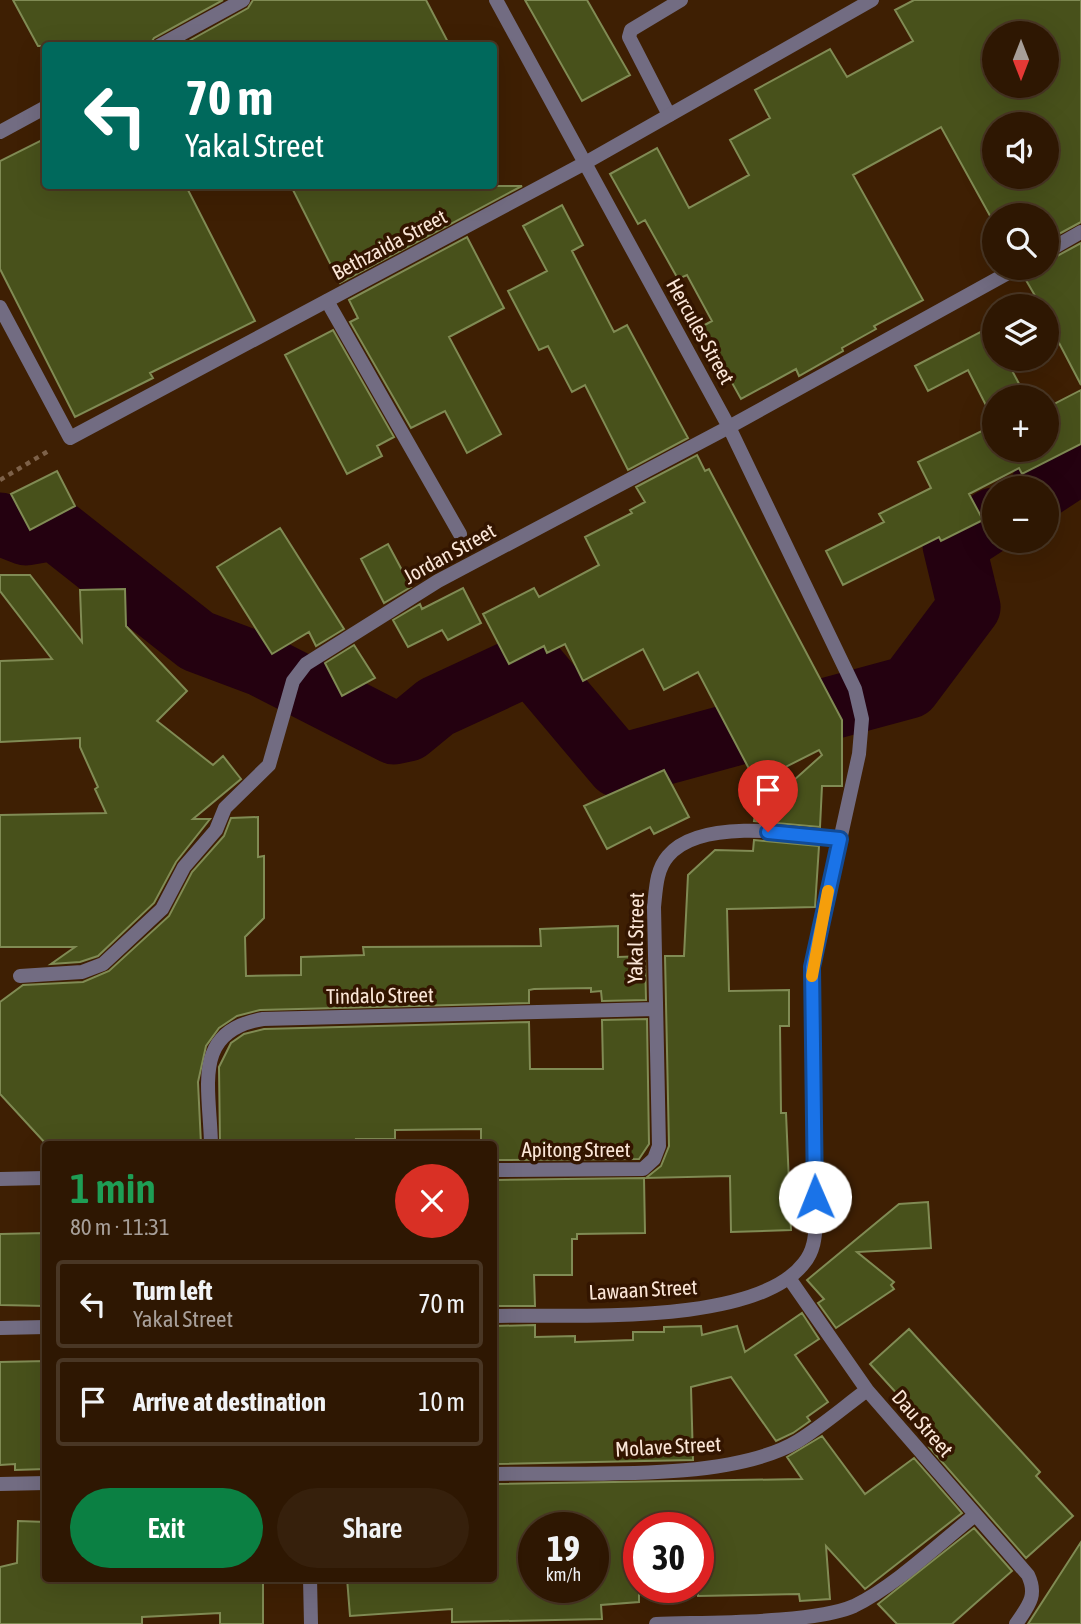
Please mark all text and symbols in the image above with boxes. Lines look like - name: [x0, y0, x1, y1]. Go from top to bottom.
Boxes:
- north arrow: [982, 21, 1059, 98]
- map controls: [982, 21, 1059, 553]
- text: 70 m: [185, 69, 273, 125]
- icon: left: [70, 70, 161, 161]
- button: sound: [982, 112, 1059, 189]
- text: Yakal Street: [185, 127, 324, 164]
- button: search: [982, 203, 1059, 280]
- street label: Bethzaida Street: [327, 204, 451, 284]
- street label: Hercules Street: [662, 274, 740, 388]
- button: layers: [982, 294, 1059, 371]
- button: +: [982, 385, 1059, 462]
- button: −: [982, 476, 1059, 553]
- street label: Jordan Street: [399, 518, 499, 588]
- pin: [738, 760, 798, 832]
- icon: arrive: [749, 771, 787, 809]
- street label: Yakal Street: [622, 892, 648, 984]
- street label: Tindalo Street: [326, 982, 434, 1008]
- street label: Apitong Street: [522, 1137, 630, 1161]
- position arrow: [778, 1160, 852, 1234]
- text: 1 min: [70, 1164, 156, 1212]
- button: close: [395, 1164, 469, 1238]
- text: 80 m · 11:31: [70, 1214, 170, 1240]
- street label: Lawaan Street: [588, 1274, 698, 1304]
- text: Turn left: [133, 1276, 213, 1306]
- icon: left: [74, 1285, 112, 1323]
- text: 70 m: [418, 1289, 465, 1319]
- text: Yakal Street: [133, 1306, 233, 1332]
- icon: arrive: [74, 1383, 112, 1421]
- street label: Dau Street: [887, 1385, 959, 1461]
- text: Arrive at destination: [133, 1387, 326, 1417]
- text: 10 m: [418, 1387, 465, 1417]
- street label: Molave Street: [614, 1431, 722, 1461]
- button: Exit: [70, 1488, 263, 1568]
- button: Share: [277, 1488, 469, 1568]
- speed limit sign: 30: [623, 1512, 714, 1603]
- text: 19: [547, 1528, 580, 1568]
- text: km/h: [546, 1564, 581, 1585]

